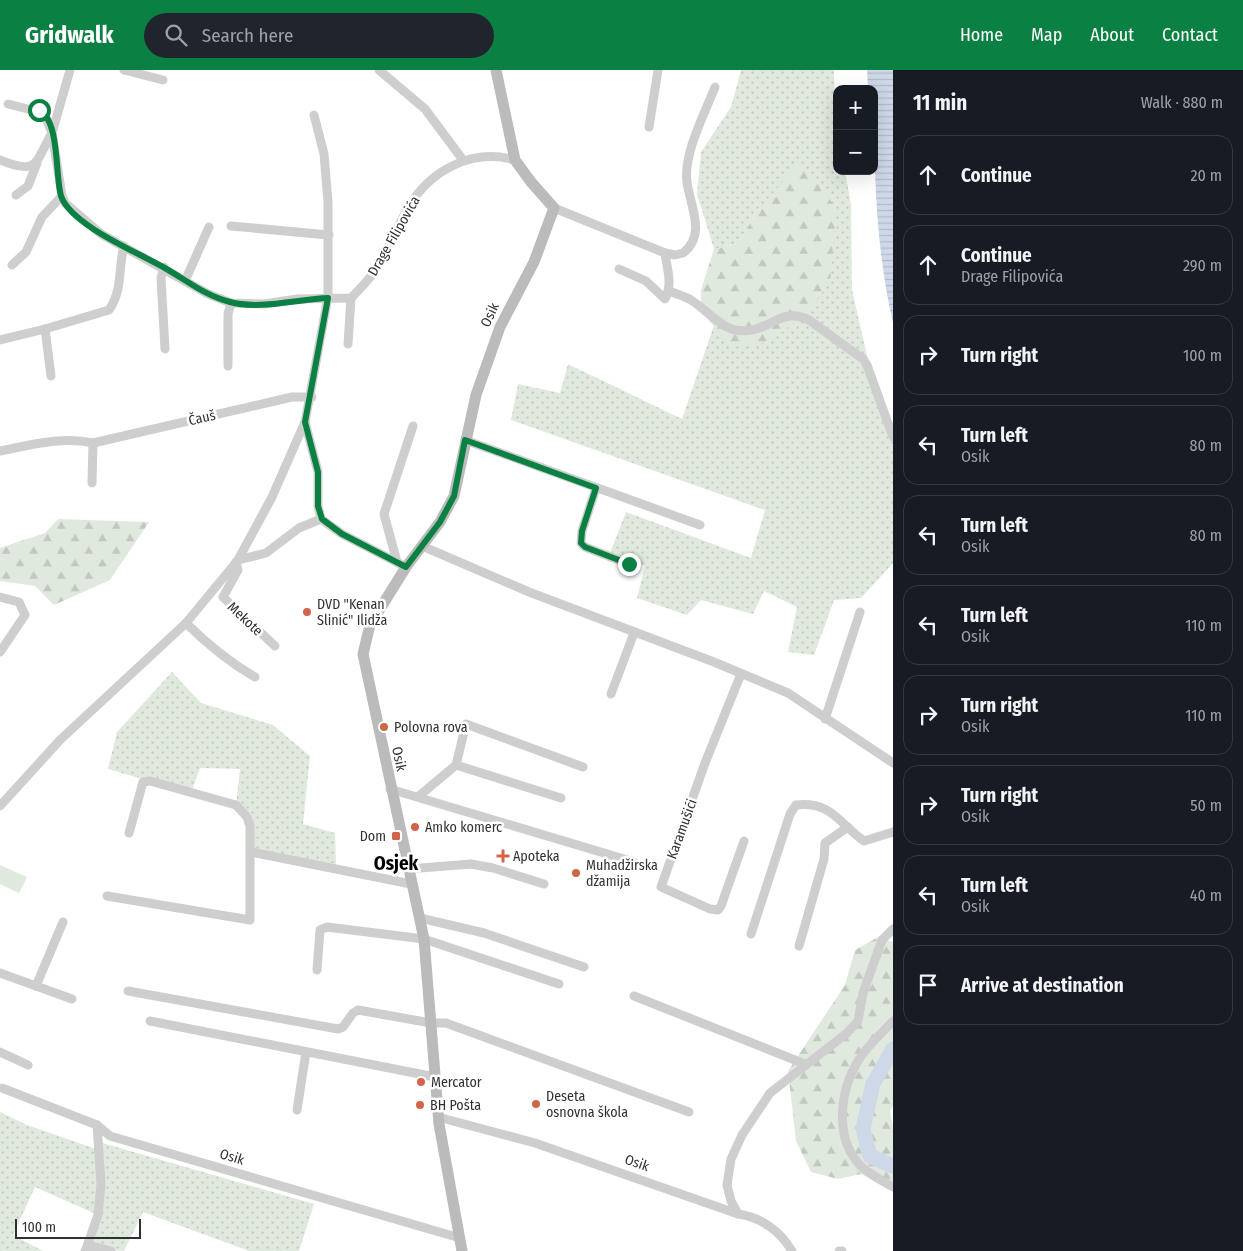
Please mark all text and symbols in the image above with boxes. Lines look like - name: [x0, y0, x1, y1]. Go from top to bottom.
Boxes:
- search box: [144, 13, 494, 58]
- text: Gridwalk: [25, 21, 114, 49]
- icon: search: [162, 21, 190, 49]
- text: Search here: [202, 24, 293, 47]
- text: Home: [960, 24, 1003, 46]
- text: Map: [1031, 24, 1062, 46]
- text: About: [1090, 24, 1134, 46]
- text: Contact: [1162, 24, 1218, 46]
- map controls: [833, 85, 878, 175]
- button: +: [833, 85, 878, 130]
- text: 11 min: [913, 90, 967, 116]
- text: Walk · 880 m: [1141, 93, 1223, 112]
- route start: [28, 99, 51, 122]
- button: −: [833, 130, 878, 175]
- icon: ahead: [914, 161, 942, 189]
- text: Continue: [961, 164, 1032, 187]
- text: 20 m: [1191, 166, 1222, 185]
- street label: Drage Filipovića: [364, 193, 424, 279]
- text: Continue: [961, 244, 1032, 267]
- icon: ahead: [914, 251, 942, 279]
- text: 290 m: [1183, 256, 1222, 275]
- text: Drage Filipovića: [961, 267, 1063, 286]
- street label: Osik: [477, 300, 503, 330]
- icon: right: [914, 341, 942, 369]
- text: Turn right: [961, 344, 1038, 367]
- text: 100 m: [1183, 346, 1222, 365]
- street label: Čauš: [187, 406, 217, 429]
- text: Turn left: [961, 424, 1028, 447]
- icon: left: [914, 431, 942, 459]
- text: 80 m: [1190, 436, 1222, 455]
- text: Osik: [961, 447, 989, 466]
- text: Turn left: [961, 514, 1028, 537]
- icon: left: [914, 521, 942, 549]
- text: 80 m: [1190, 526, 1222, 545]
- text: Osik: [961, 537, 989, 556]
- route end: [618, 553, 641, 576]
- place label: DVD "Kenan Slinić" Ilidža: [317, 596, 387, 629]
- street label: Mekote: [224, 598, 266, 640]
- text: Turn left: [961, 604, 1028, 627]
- marker: DVD "Kenan Slinić" Ilidža: [301, 606, 313, 618]
- icon: left: [914, 611, 942, 639]
- text: 110 m: [1185, 616, 1222, 635]
- text: Osik: [961, 627, 989, 646]
- text: Turn right: [961, 694, 1038, 717]
- icon: right: [914, 701, 942, 729]
- text: 110 m: [1185, 706, 1222, 725]
- text: Osik: [961, 717, 989, 736]
- place label: Polovna rova: [394, 719, 468, 736]
- marker: Polovna rova: [378, 721, 390, 733]
- street label: Osik: [388, 745, 410, 773]
- text: Turn right: [961, 784, 1038, 807]
- icon: right: [914, 791, 942, 819]
- text: 50 m: [1190, 796, 1222, 815]
- street label: Karamušići: [663, 797, 701, 861]
- text: Osik: [961, 807, 989, 826]
- place label: Amko komerc: [425, 819, 502, 836]
- marker: Amko komerc: [409, 821, 421, 833]
- place label: Dom: [360, 828, 386, 845]
- marker: Dom: [390, 830, 402, 842]
- place label: Apoteka: [513, 848, 560, 865]
- marker: Apoteka: [497, 850, 509, 862]
- district label: Osjek: [374, 852, 419, 875]
- place label: Muhadžirska džamija: [586, 857, 658, 890]
- marker: Muhadžirska džamija: [570, 867, 582, 879]
- text: Turn left: [961, 874, 1028, 897]
- icon: left: [914, 881, 942, 909]
- text: 40 m: [1190, 886, 1222, 905]
- text: Osik: [961, 897, 989, 916]
- icon: arrive: [914, 971, 942, 999]
- text: Arrive at destination: [961, 974, 1124, 997]
- place label: Mercator: [431, 1074, 482, 1091]
- marker: Mercator: [415, 1076, 427, 1088]
- place label: Deseta osnovna škola: [546, 1088, 628, 1121]
- place label: BH Pošta: [430, 1097, 481, 1114]
- marker: Deseta osnovna škola: [530, 1098, 542, 1110]
- marker: BH Pošta: [414, 1099, 426, 1111]
- street label: Osik: [218, 1145, 247, 1169]
- street label: Osik: [622, 1151, 652, 1175]
- scale bar: [15, 1216, 141, 1239]
- text: 100 m: [22, 1219, 56, 1236]

